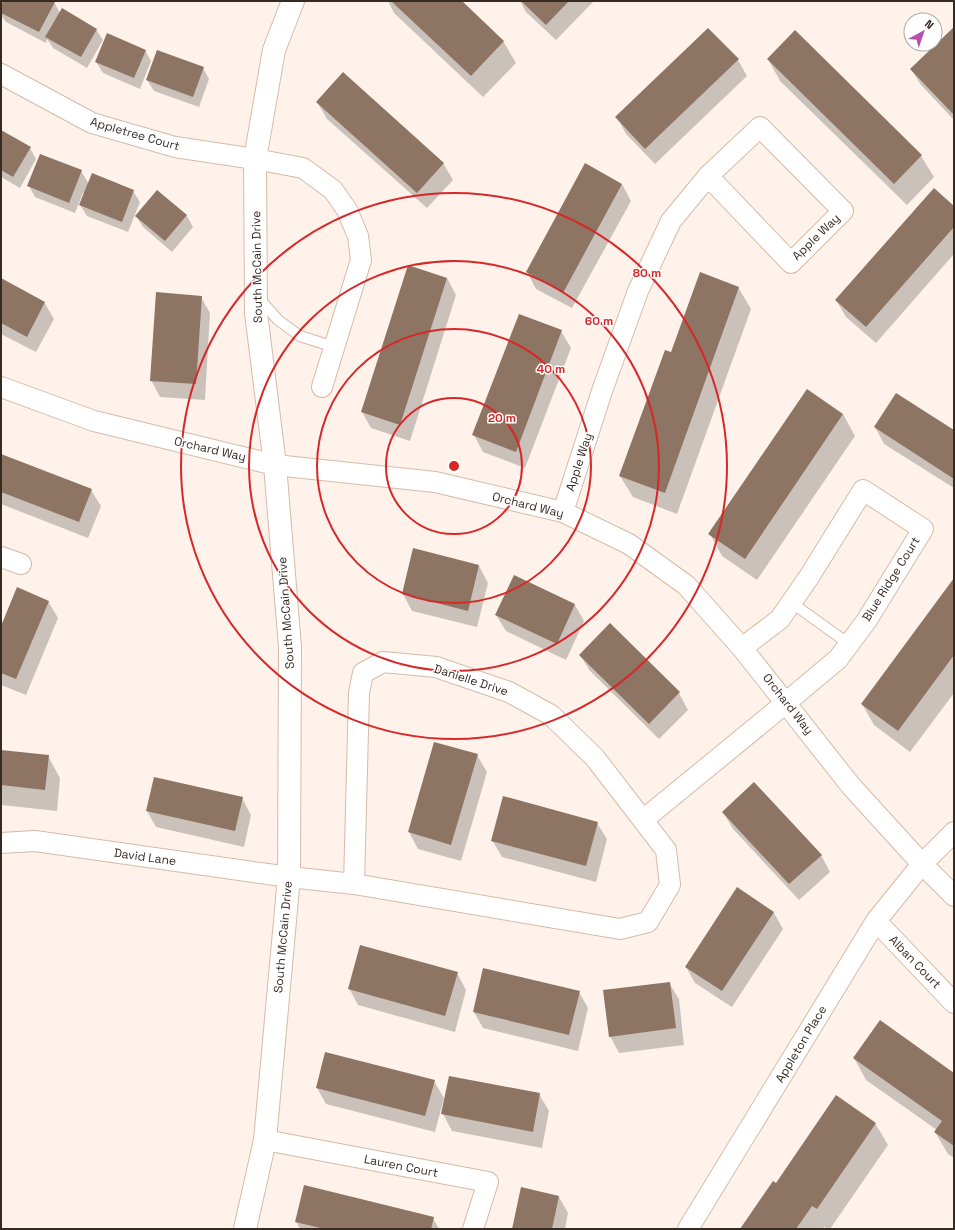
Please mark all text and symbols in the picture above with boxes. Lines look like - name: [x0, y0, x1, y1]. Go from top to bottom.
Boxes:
- north arrow: [903, 12, 943, 52]
- text: N: [922, 17, 937, 32]
- street label: Appletree Court: [88, 114, 182, 154]
- street label: Apple Way: [789, 210, 843, 264]
- street label: South McCain Drive: [248, 211, 266, 323]
- text: 80 m: [633, 265, 661, 281]
- text: 60 m: [585, 313, 613, 329]
- text: 40 m: [537, 361, 565, 377]
- text: 20 m: [488, 410, 516, 426]
- street label: Apple Way: [562, 431, 596, 493]
- street label: Orchard Way: [172, 433, 248, 465]
- centre of rings: [447, 459, 461, 473]
- street label: Orchard Way: [491, 488, 565, 522]
- street label: Blue Ridge Court: [859, 534, 923, 624]
- street label: South McCain Drive: [274, 556, 298, 670]
- street label: Danielle Drive: [432, 660, 510, 700]
- street label: Orchard Way: [759, 670, 817, 738]
- street label: David Lane: [113, 845, 177, 869]
- street label: South McCain Drive: [270, 880, 296, 994]
- street label: Alban Court: [886, 932, 944, 992]
- street label: Appleton Place: [772, 1003, 830, 1085]
- street label: Lauren Court: [363, 1151, 439, 1181]

